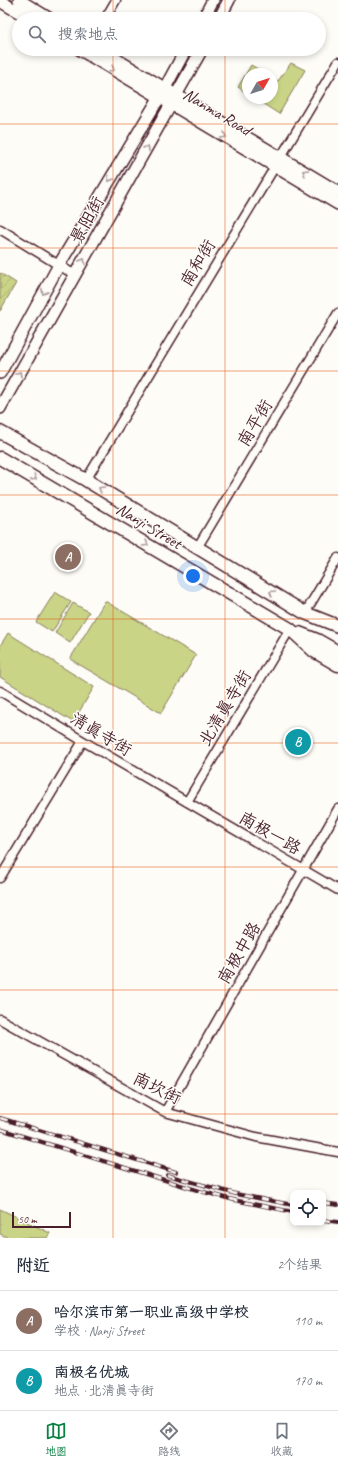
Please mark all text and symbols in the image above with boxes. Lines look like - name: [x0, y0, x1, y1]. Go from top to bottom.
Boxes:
- search box: [12, 12, 326, 56]
- icon: search: [26, 23, 48, 45]
- text: 搜索地点: [58, 25, 118, 44]
- one-way arrow: [108, 65, 115, 72]
- north arrow: [242, 68, 278, 104]
- street label: Nanma Road: [179, 84, 257, 142]
- one-way arrow: [220, 131, 227, 138]
- one-way arrow: [143, 144, 150, 152]
- one-way arrow: [302, 169, 309, 177]
- one-way arrow: [108, 175, 115, 182]
- street label: 景阳街: [65, 193, 109, 247]
- street label: 南和街: [176, 236, 220, 290]
- one-way arrow: [79, 258, 86, 265]
- one-way arrow: [42, 287, 49, 295]
- one-way arrow: [15, 371, 22, 378]
- street label: 南平街: [233, 396, 277, 450]
- one-way arrow: [30, 474, 37, 481]
- one-way arrow: [98, 487, 105, 494]
- street label: Nanji Street: [112, 498, 188, 555]
- one-way arrow: [142, 540, 149, 547]
- pin: A: [55, 542, 81, 572]
- your location: [183, 566, 203, 586]
- one-way arrow: [269, 590, 276, 597]
- street label: 北清真寺街: [194, 666, 256, 750]
- street label: 清真寺街: [66, 707, 136, 761]
- pin: B: [285, 727, 311, 757]
- street label: 南极一路: [235, 807, 305, 859]
- street label: 南极中路: [213, 918, 265, 988]
- street label: 南坎街: [129, 1067, 185, 1109]
- map controls: [290, 1190, 326, 1226]
- button: locate: [290, 1190, 326, 1226]
- scale bar: [12, 1210, 71, 1229]
- text: 50 m: [18, 1212, 37, 1226]
- text: 附近: [16, 1255, 50, 1276]
- text: 2个结果: [277, 1257, 322, 1273]
- text: 哈尔滨市第一职业高级中学校: [54, 1303, 249, 1322]
- text: A: [26, 1313, 32, 1329]
- text: 110 m: [294, 1313, 322, 1329]
- text: 学校 · Nanji Street: [54, 1323, 144, 1339]
- text: 南极名优城: [54, 1363, 129, 1382]
- text: B: [26, 1373, 32, 1389]
- text: 170 m: [294, 1373, 322, 1389]
- text: 地点 · 北清真寺街: [54, 1383, 154, 1399]
- tab: 地图: [45, 1420, 67, 1458]
- tab: 路线: [158, 1420, 180, 1458]
- tab: 收藏: [271, 1420, 293, 1458]

